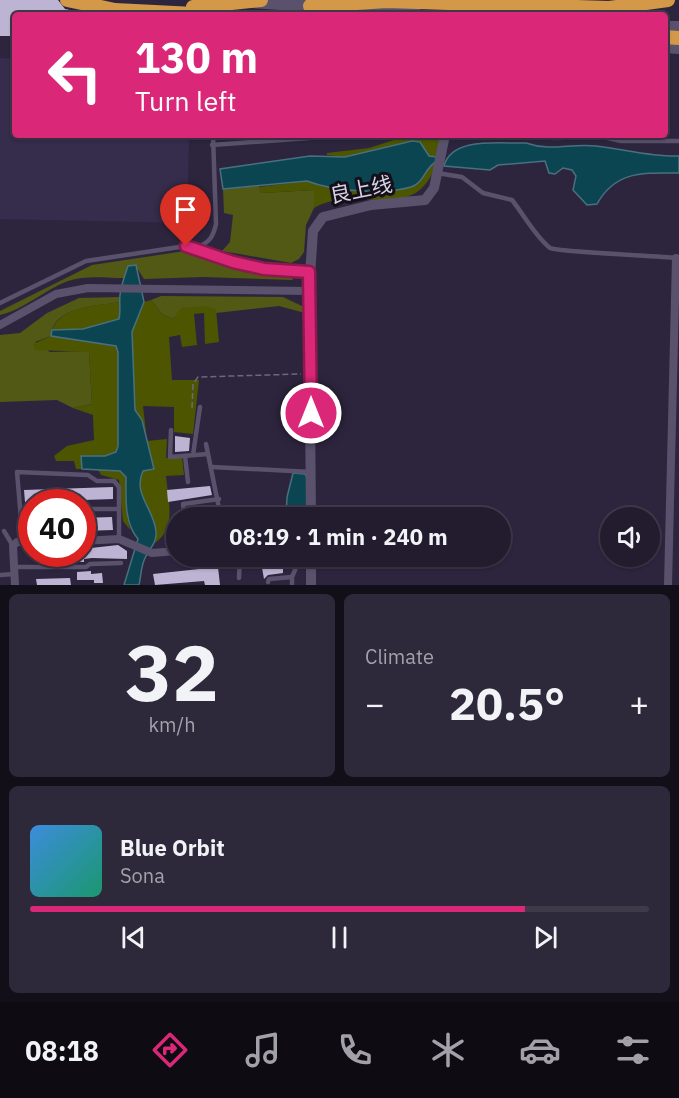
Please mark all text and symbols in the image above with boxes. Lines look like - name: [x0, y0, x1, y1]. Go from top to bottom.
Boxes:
- text: 130 m: [135, 30, 258, 85]
- icon: left: [36, 36, 114, 114]
- text: Turn left: [135, 83, 236, 118]
- street label: 良上线: [327, 169, 394, 209]
- pin: [160, 184, 211, 246]
- icon: arrive: [169, 193, 202, 226]
- position arrow: [279, 381, 343, 445]
- speed limit sign: 40: [18, 489, 96, 567]
- map controls: [600, 507, 660, 567]
- button: sound: [600, 507, 660, 567]
- text: 08:19 · 1 min · 240 m: [229, 522, 448, 551]
- text: 32: [125, 621, 219, 722]
- text: Climate: [365, 643, 434, 670]
- text: 20.5°: [449, 674, 565, 732]
- text: −: [365, 682, 385, 725]
- text: +: [629, 682, 649, 725]
- text: km/h: [148, 711, 196, 738]
- text: Blue Orbit: [120, 833, 225, 862]
- text: Sona: [120, 862, 165, 889]
- icon: previous: [117, 921, 150, 954]
- icon: pause: [323, 921, 356, 954]
- icon: next: [529, 921, 562, 954]
- icon: directions: [149, 1029, 191, 1071]
- icon: music: [242, 1029, 284, 1071]
- icon: phone: [334, 1029, 376, 1071]
- icon: climate: [427, 1029, 469, 1071]
- icon: car: [519, 1029, 561, 1071]
- icon: filters: [612, 1029, 654, 1071]
- text: 08:18: [25, 1033, 99, 1068]

